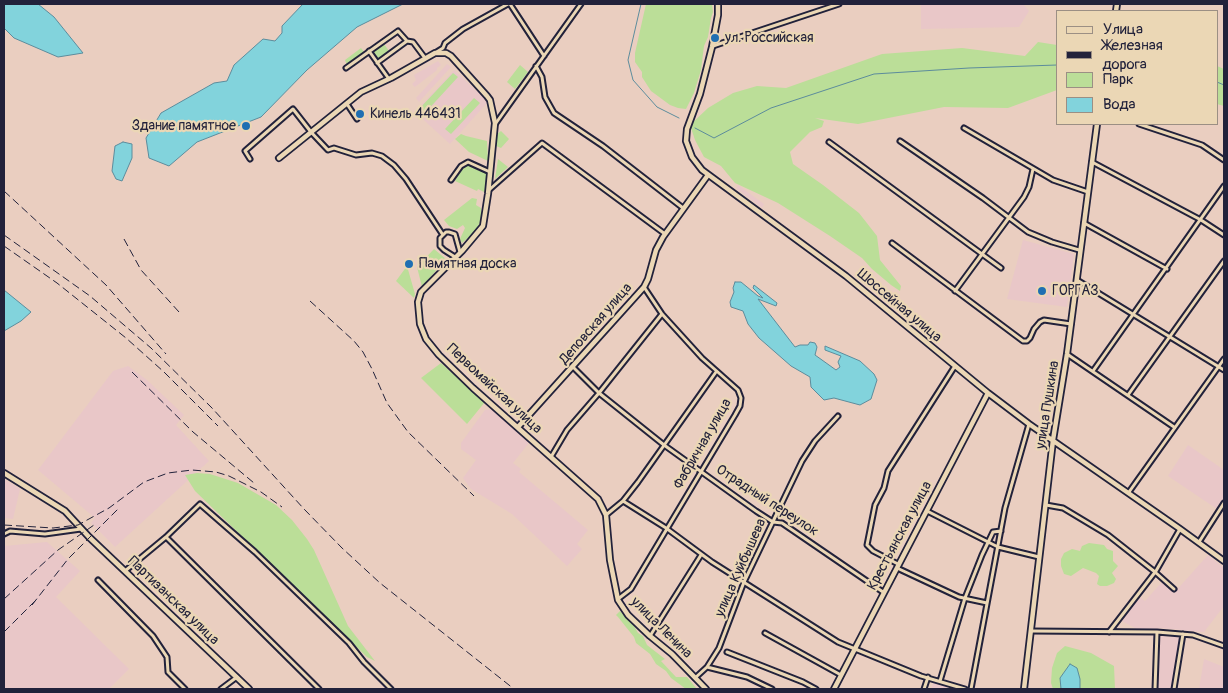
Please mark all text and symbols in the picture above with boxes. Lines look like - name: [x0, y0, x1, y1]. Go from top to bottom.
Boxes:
- legend: [1056, 10, 1218, 125]
- text: Улица: [1103, 20, 1143, 39]
- place label: ул. Российская: [725, 30, 814, 46]
- marker: ул. Российская: [709, 32, 721, 44]
- text: Железная дорога: [1102, 36, 1163, 74]
- text: Парк: [1103, 70, 1134, 89]
- text: Вода: [1103, 95, 1136, 114]
- place label: Кинель 446431: [370, 106, 461, 122]
- marker: Кинель 446431: [354, 108, 366, 120]
- place label: Здание памятное: [132, 118, 236, 134]
- marker: Здание памятное: [240, 120, 252, 132]
- place label: Памятная доска: [419, 256, 517, 272]
- marker: Памятная доска: [403, 258, 415, 270]
- street label: Шоссейная улица: [853, 266, 945, 346]
- street label: Деповская улица: [556, 280, 636, 368]
- place label: ГОРГАЗ: [1052, 283, 1099, 299]
- marker: ГОРГАЗ: [1036, 285, 1048, 297]
- street label: Первомайская улица: [443, 341, 545, 437]
- street label: улица Пушкина: [1033, 360, 1063, 450]
- street label: Фабричная улица: [670, 396, 736, 492]
- street label: Отрадный переулок: [713, 462, 821, 540]
- street label: Крестьянская улица: [864, 479, 936, 593]
- street label: улица Куйбышева: [712, 516, 770, 620]
- street label: Партизанская улица: [124, 553, 222, 649]
- street label: улица Ленина: [627, 594, 695, 662]

